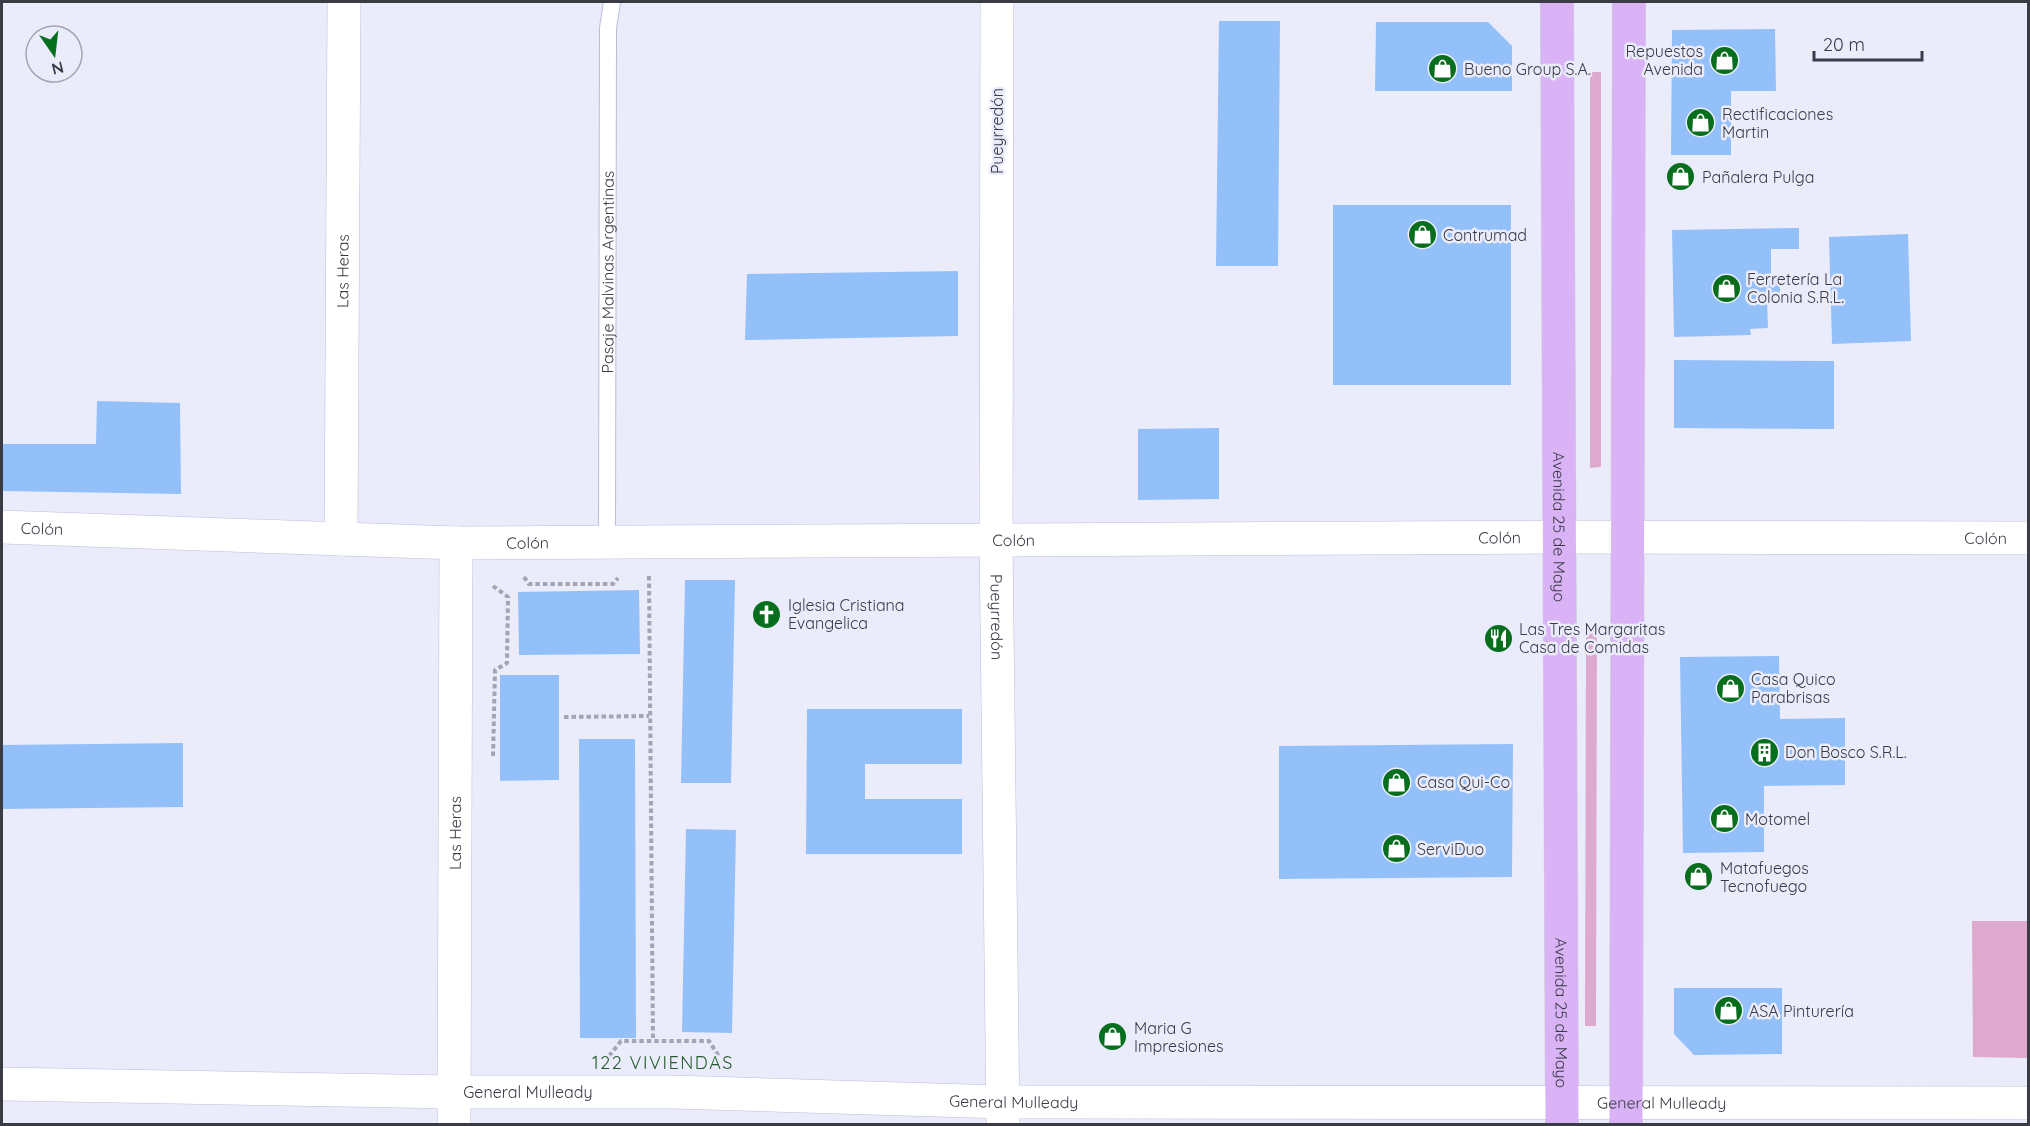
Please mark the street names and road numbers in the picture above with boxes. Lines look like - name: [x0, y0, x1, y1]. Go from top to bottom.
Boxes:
- street label: Pueyrredón: [987, 88, 1007, 174]
- street label: Pasaje Malvinas Argentinas: [597, 171, 618, 373]
- street label: Las Heras: [332, 234, 353, 308]
- street label: Avenida 25 de Mayo: [1549, 452, 1570, 602]
- street label: Colón: [20, 518, 64, 539]
- street label: Colón: [1478, 527, 1521, 547]
- street label: Colón: [1964, 528, 2007, 548]
- street label: Colón: [992, 530, 1035, 550]
- street label: Colón: [506, 532, 549, 553]
- street label: Pueyrredón: [986, 574, 1007, 660]
- street label: Las Heras: [445, 796, 465, 870]
- street label: Avenida 25 de Mayo: [1551, 938, 1572, 1088]
- street label: General Mulleady: [463, 1082, 593, 1102]
- street label: General Mulleady: [949, 1090, 1078, 1112]
- street label: General Mulleady: [1597, 1093, 1726, 1113]

